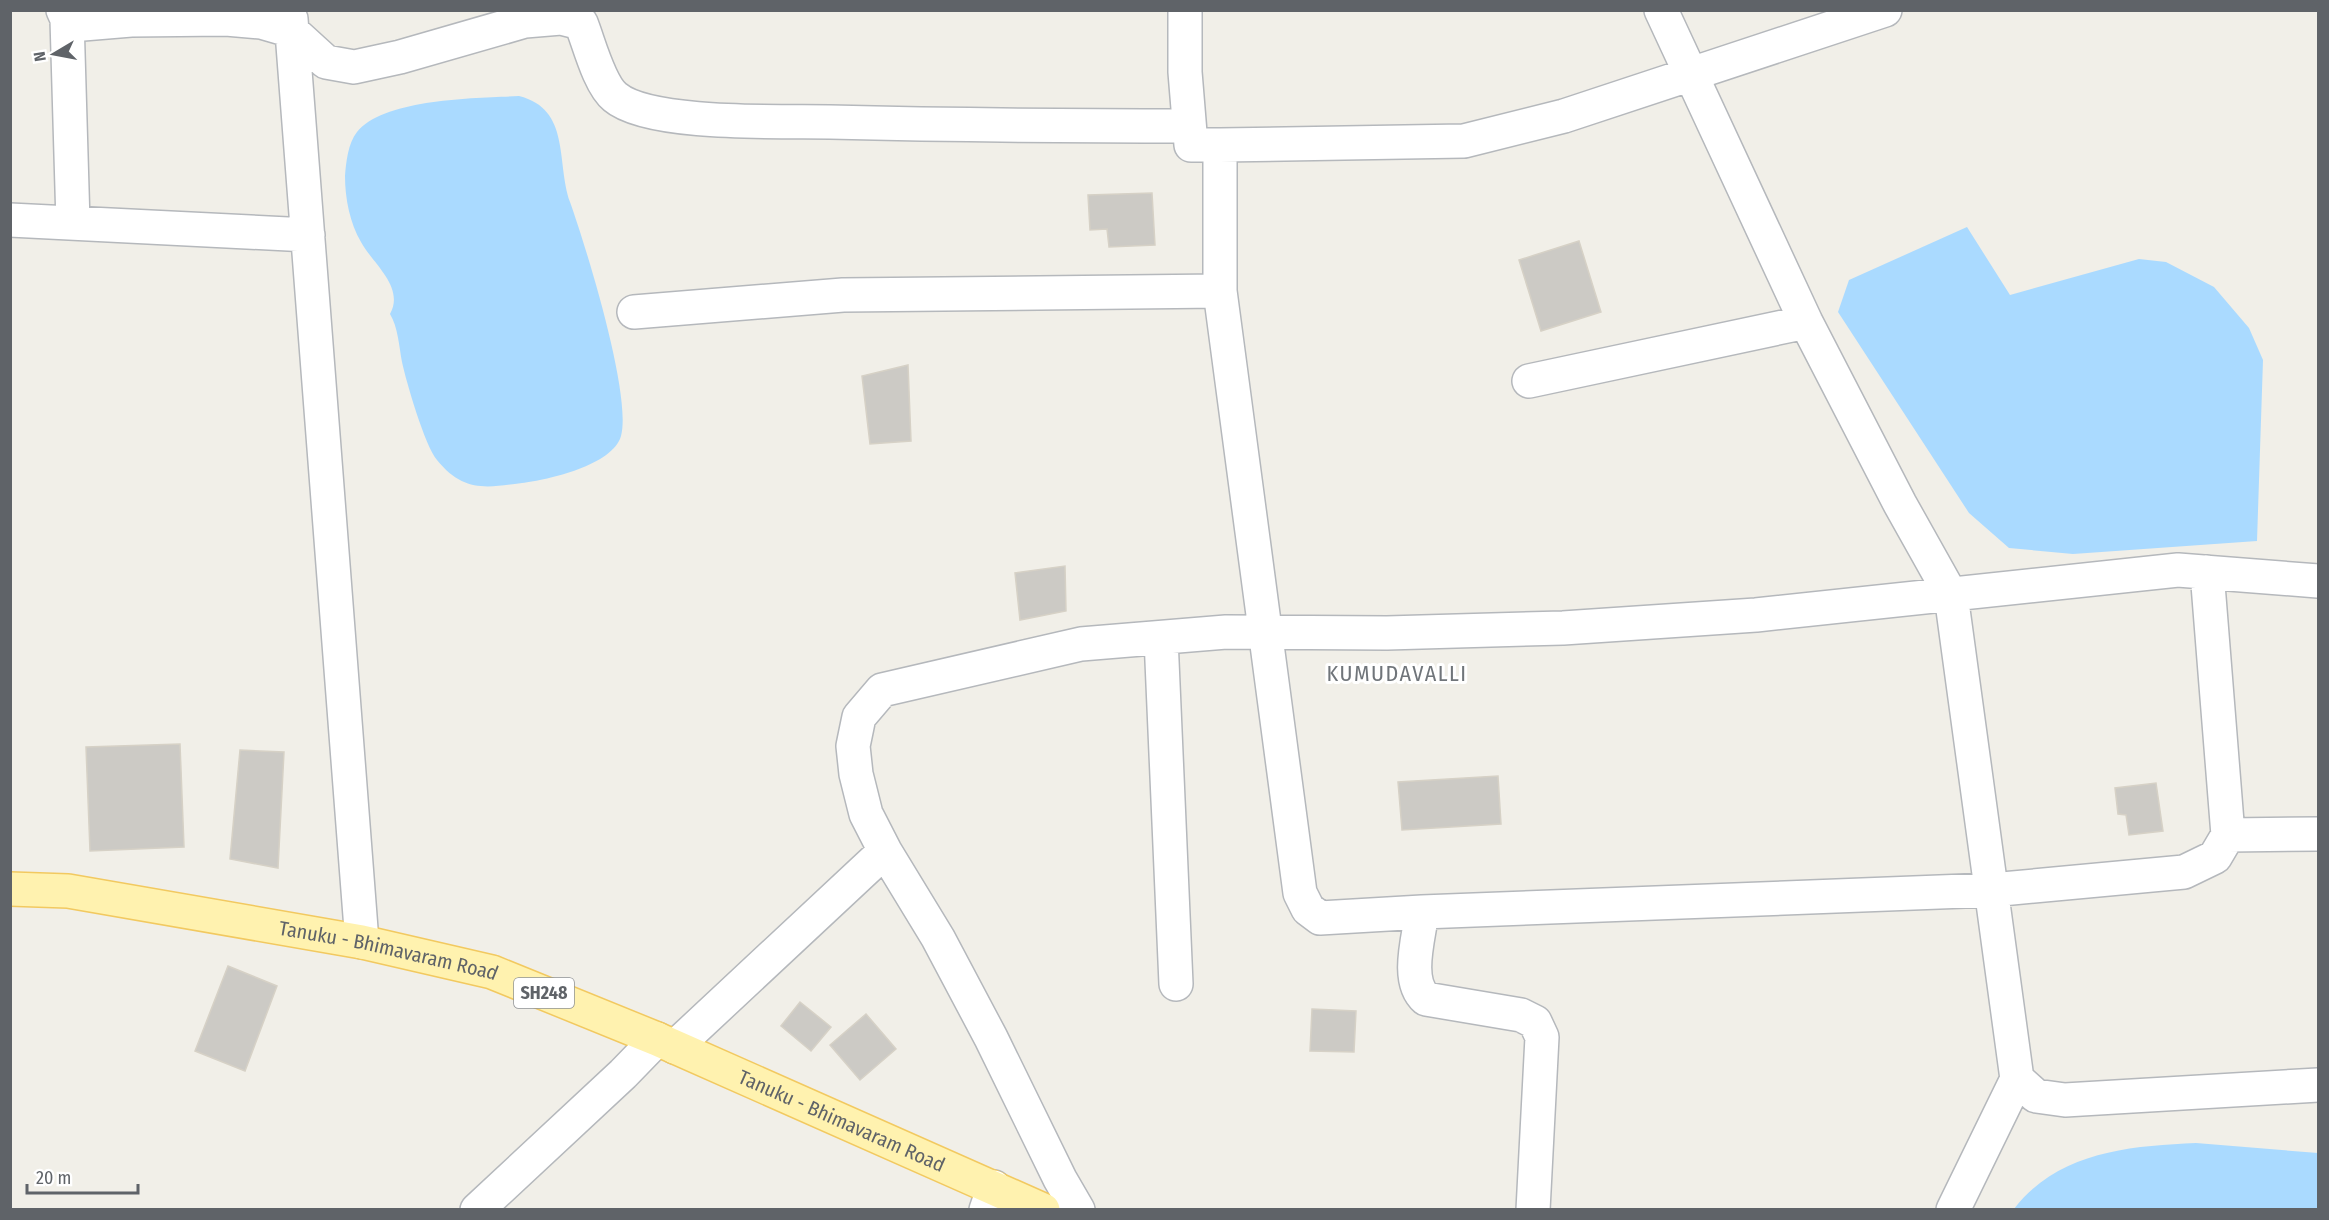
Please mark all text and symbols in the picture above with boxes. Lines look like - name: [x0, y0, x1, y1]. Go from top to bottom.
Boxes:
- north arrow: [24, 24, 84, 84]
- text: N: [30, 50, 50, 63]
- district label: KUMUDAVALLI: [1326, 660, 1468, 687]
- street label: Tanuku - Bhimavaram Road: [277, 916, 502, 985]
- road number: SH248: [514, 978, 574, 1008]
- street label: Tanuku - Bhimavaram Road: [735, 1065, 949, 1177]
- scale bar: [27, 1157, 138, 1195]
- text: 20 m: [36, 1167, 71, 1189]

